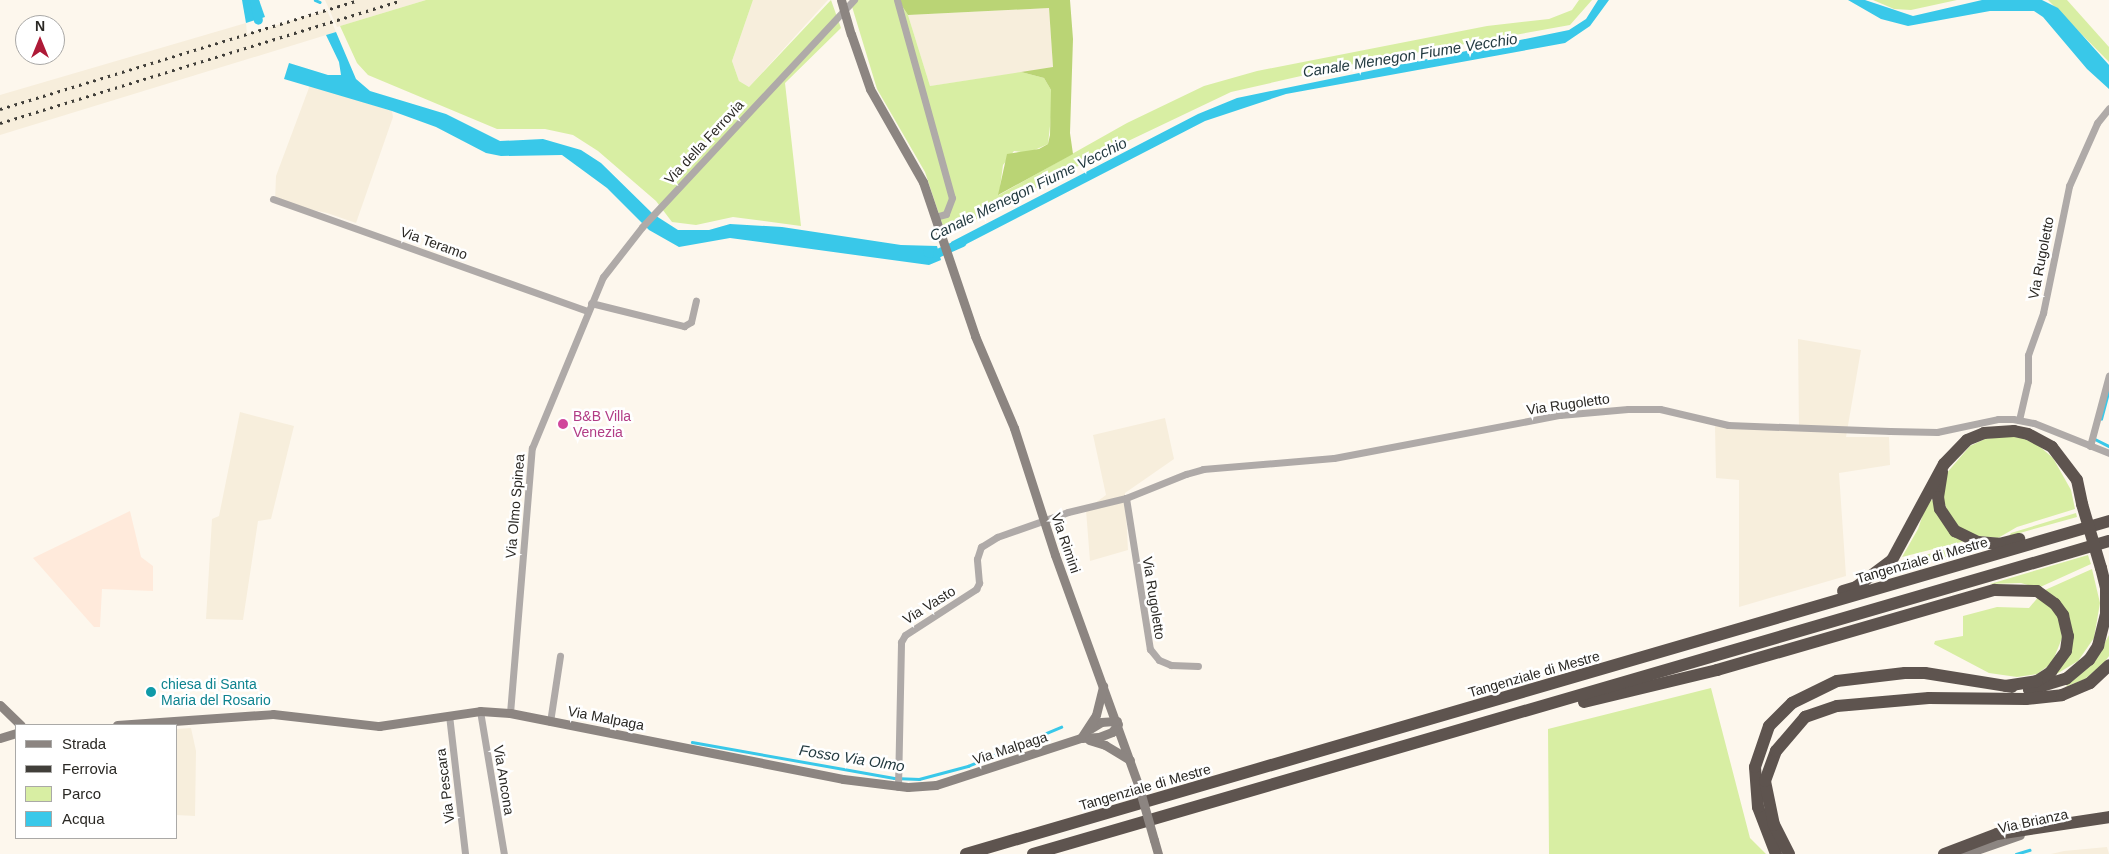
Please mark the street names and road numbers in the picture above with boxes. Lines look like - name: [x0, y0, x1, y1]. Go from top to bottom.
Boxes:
- street label: Via della Ferrovia: [661, 97, 747, 187]
- street label: Via Rugoletto: [2025, 215, 2057, 301]
- street label: Via Teramo: [398, 223, 470, 263]
- street label: Via Rugoletto: [1525, 390, 1611, 418]
- street label: Via Olmo Spinea: [502, 453, 528, 559]
- street label: Via Rimini: [1048, 511, 1084, 575]
- street label: Tangenziale di Mestre: [1854, 533, 1990, 587]
- street label: Via Rugoletto: [1139, 555, 1169, 641]
- street label: Via Vasto: [900, 582, 958, 628]
- street label: Tangenziale di Mestre: [1466, 647, 1602, 701]
- street label: Via Malpaga: [566, 702, 646, 734]
- street label: Via Malpaga: [971, 728, 1049, 768]
- street label: Via Ancona: [490, 743, 518, 817]
- street label: Via Pescara: [432, 748, 458, 824]
- street label: Tangenziale di Mestre: [1077, 760, 1213, 814]
- street label: Via Brianza: [1996, 805, 2070, 837]

